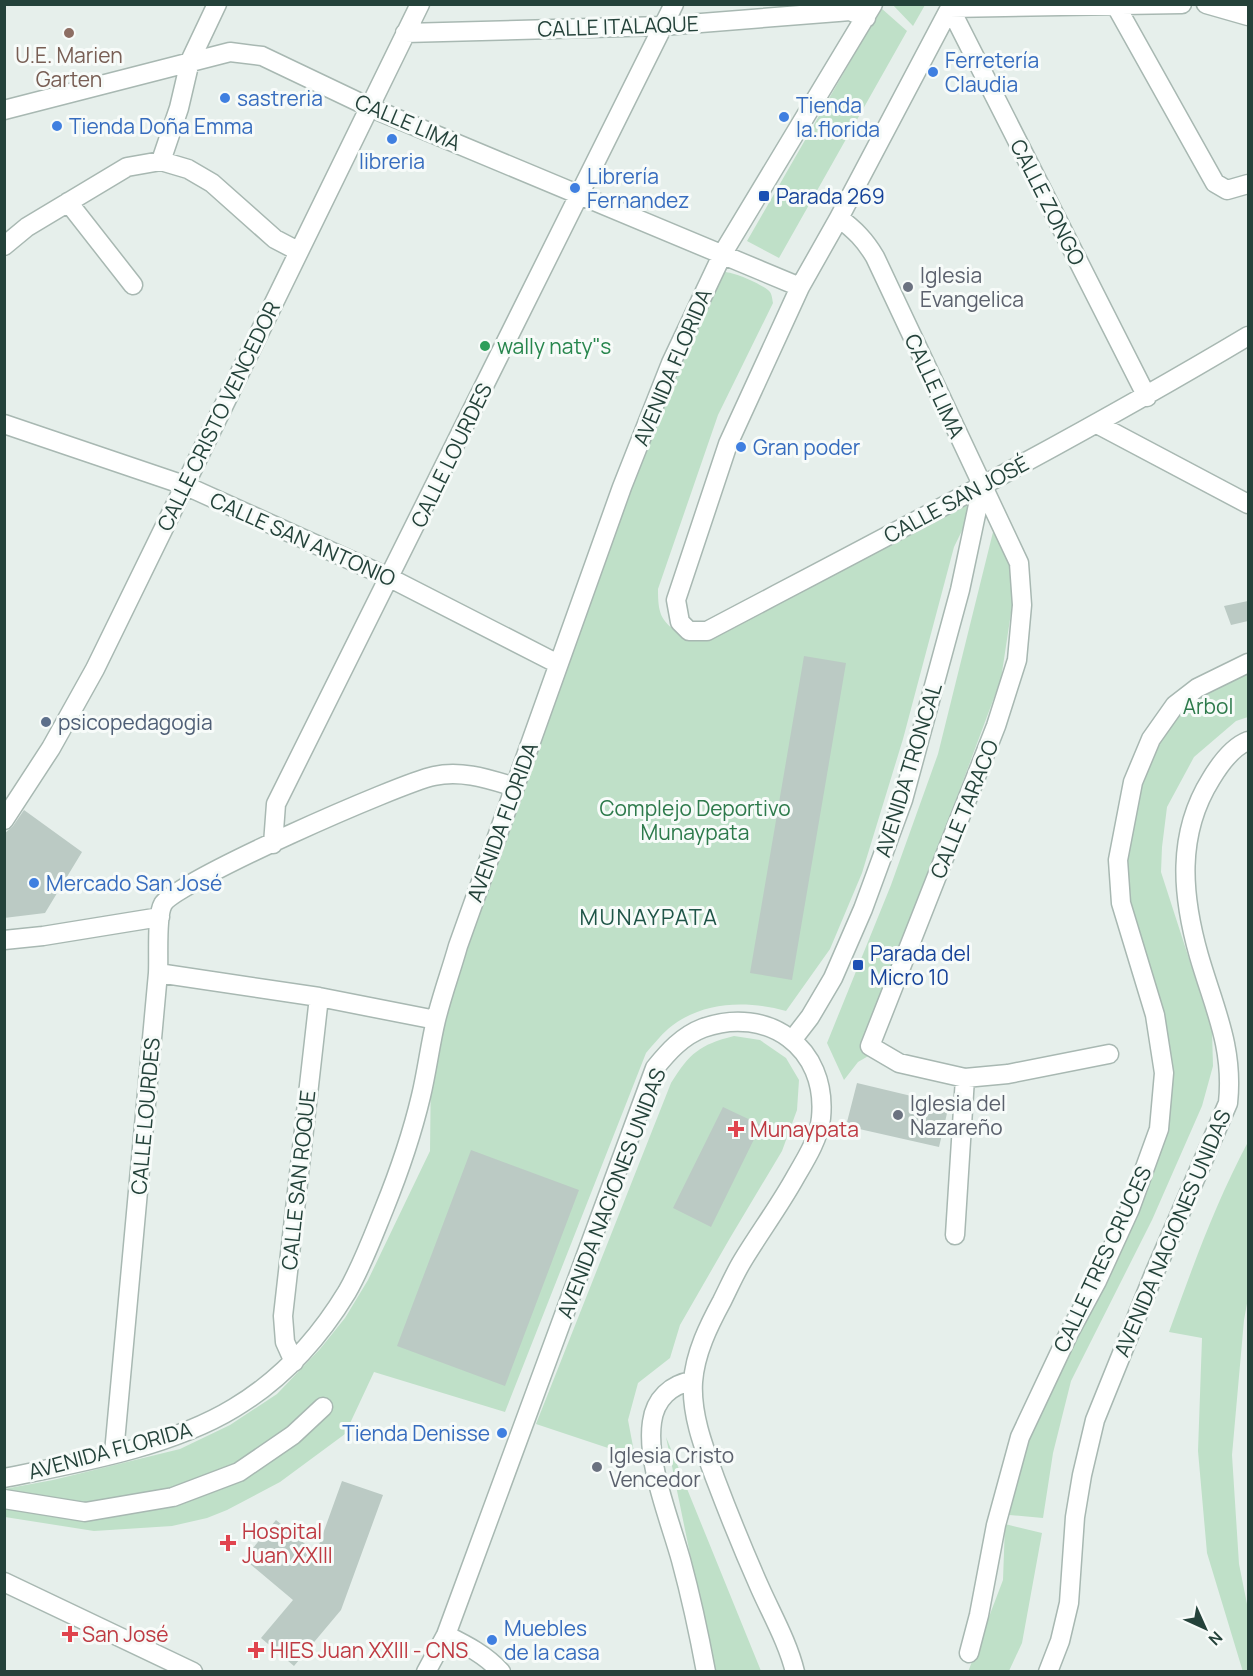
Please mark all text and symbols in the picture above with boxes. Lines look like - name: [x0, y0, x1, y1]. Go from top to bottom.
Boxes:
- street label: CALLE ITALAQUE: [537, 9, 699, 43]
- marker: U.E. Marien Garten: [62, 26, 76, 40]
- place label: U.E. Marien Garten: [15, 41, 123, 93]
- place label: Ferretería Claudia: [945, 46, 1039, 98]
- marker: Ferretería Claudia: [926, 65, 940, 79]
- place label: sastreria: [237, 84, 323, 112]
- street label: CALLE LIMA: [351, 87, 465, 157]
- marker: sastreria: [218, 91, 232, 105]
- place label: Tienda la.florida: [796, 91, 880, 143]
- marker: Tienda la.florida: [777, 110, 791, 124]
- place label: Tienda Doña Emma: [69, 112, 253, 140]
- marker: Tienda Doña Emma: [50, 119, 64, 133]
- marker: libreria: [385, 132, 399, 146]
- street label: CALLE ZONGO: [1004, 134, 1092, 270]
- place label: libreria: [359, 147, 425, 175]
- place label: Librería Fernandez: [587, 162, 689, 214]
- marker: Librería Fernandez: [568, 181, 582, 195]
- place label: Parada 269: [776, 182, 885, 210]
- marker: Parada 269: [757, 189, 771, 203]
- place label: Iglesia Evangelica: [920, 261, 1024, 313]
- marker: Iglesia Evangelica: [901, 280, 915, 294]
- street label: AVENIDA FLORIDA: [626, 284, 718, 450]
- street label: CALLE CRISTO VENCEDOR: [150, 297, 286, 535]
- street label: CALLE LIMA: [899, 329, 971, 443]
- place label: wally naty"s: [497, 332, 611, 360]
- marker: wally naty"s: [478, 339, 492, 353]
- street label: CALLE LOURDES: [404, 378, 498, 532]
- place label: Gran poder: [753, 433, 861, 461]
- marker: Gran poder: [734, 440, 748, 454]
- street label: CALLE SAN JOSÉ: [879, 449, 1033, 549]
- street label: CALLE SAN ANTONIO: [206, 485, 400, 593]
- street label: AVENIDA TRONCAL: [868, 679, 948, 861]
- park label: Arbol: [1183, 692, 1233, 720]
- place label: psicopedagogia: [58, 708, 213, 736]
- marker: psicopedagogia: [39, 715, 53, 729]
- street label: CALLE TARACO: [923, 735, 1005, 883]
- street label: AVENIDA FLORIDA: [460, 738, 544, 906]
- park label: Complejo Deportivo Munaypata: [599, 794, 791, 846]
- place label: Mercado San José: [46, 869, 222, 897]
- marker: Mercado San José: [27, 876, 41, 890]
- district label: MUNAYPATA: [580, 902, 718, 932]
- place label: Parada del Micro 10: [870, 939, 971, 991]
- marker: Parada del Micro 10: [851, 958, 865, 972]
- street label: CALLE LOURDES: [124, 1036, 166, 1196]
- street label: AVENIDA NACIONES UNIDAS: [550, 1064, 672, 1322]
- street label: CALLE SAN ROQUE: [275, 1089, 321, 1271]
- place label: Iglesia del Nazareño: [910, 1089, 1006, 1141]
- street label: AVENIDA NACIONES UNIDAS: [1107, 1105, 1237, 1361]
- marker: Iglesia del Nazareño: [891, 1108, 905, 1122]
- place label: Munaypata: [750, 1115, 859, 1143]
- marker: Munaypata: [727, 1120, 745, 1138]
- street label: CALLE TRES CRUCES: [1047, 1161, 1157, 1357]
- street label: AVENIDA FLORIDA: [25, 1415, 195, 1485]
- place label: Tienda Denisse: [342, 1419, 490, 1447]
- marker: Tienda Denisse: [495, 1426, 509, 1440]
- place label: Iglesia Cristo Vencedor: [609, 1441, 734, 1493]
- marker: Iglesia Cristo Vencedor: [590, 1460, 604, 1474]
- place label: Hospital Juan XXIII: [242, 1517, 333, 1569]
- marker: Hospital Juan XXIII: [219, 1534, 237, 1552]
- north arrow: [1175, 1598, 1235, 1658]
- place label: Muebles de la casa: [504, 1614, 600, 1666]
- place label: San José: [82, 1620, 169, 1648]
- marker: San José: [63, 1627, 77, 1641]
- text: N: [1204, 1627, 1227, 1650]
- marker: Muebles de la casa: [485, 1633, 499, 1647]
- place label: HIES Juan XXIII - CNS: [270, 1636, 468, 1664]
- marker: HIES Juan XXIII - CNS: [247, 1641, 265, 1659]

